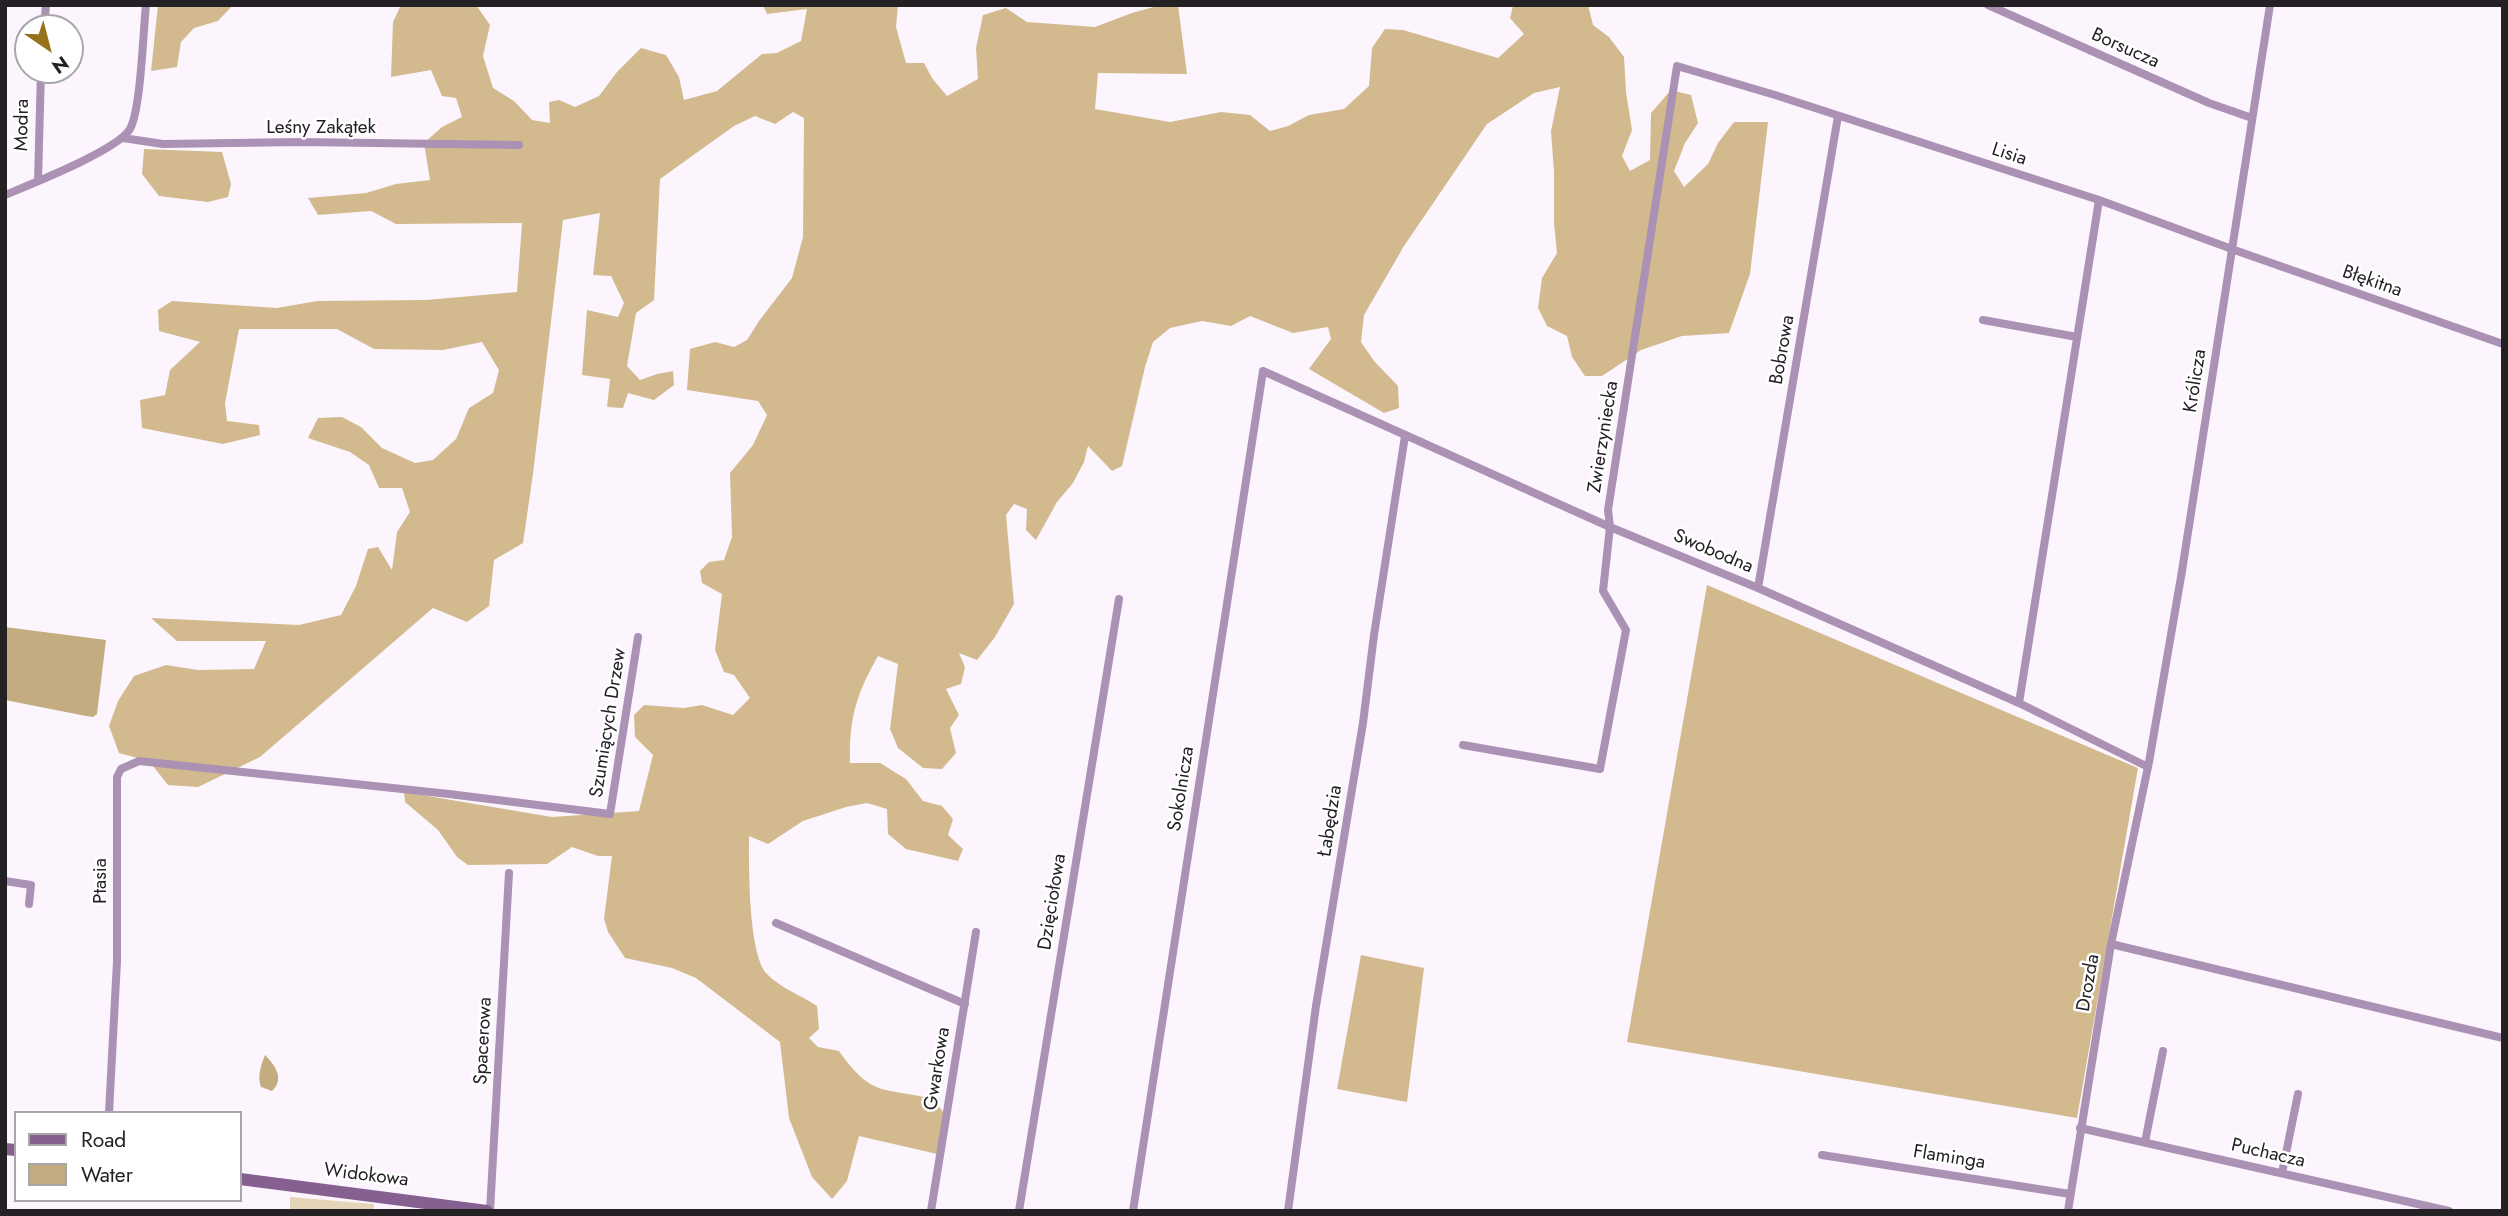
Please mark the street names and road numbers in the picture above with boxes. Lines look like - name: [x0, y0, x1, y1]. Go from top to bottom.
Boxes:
- street label: Borsucza: [2087, 24, 2163, 74]
- street label: Modra: [11, 99, 35, 151]
- street label: Leśny Zakątek: [266, 117, 376, 139]
- street label: Lisia: [1989, 139, 2029, 171]
- street label: Błękitna: [2339, 261, 2405, 303]
- street label: Bobrowa: [1766, 313, 1800, 387]
- street label: Królicza: [2180, 348, 2212, 414]
- street label: Zwierzyniecka: [1584, 380, 1624, 494]
- street label: Swobodna: [1670, 525, 1756, 579]
- street label: Szumiących Drzew: [586, 647, 632, 799]
- street label: Sokolnicza: [1164, 745, 1200, 833]
- street label: Łabędzia: [1314, 784, 1348, 858]
- street label: Dzięciołowa: [1034, 852, 1072, 952]
- street label: Ptasia: [90, 858, 112, 904]
- street label: Drozda: [2073, 952, 2105, 1014]
- street label: Spacerowa: [470, 997, 498, 1085]
- street label: Gwarkowa: [920, 1026, 956, 1112]
- street label: Puchacza: [2229, 1134, 2307, 1174]
- street label: Flaminga: [1911, 1141, 1987, 1175]
- street label: Widokowa: [322, 1159, 410, 1193]

